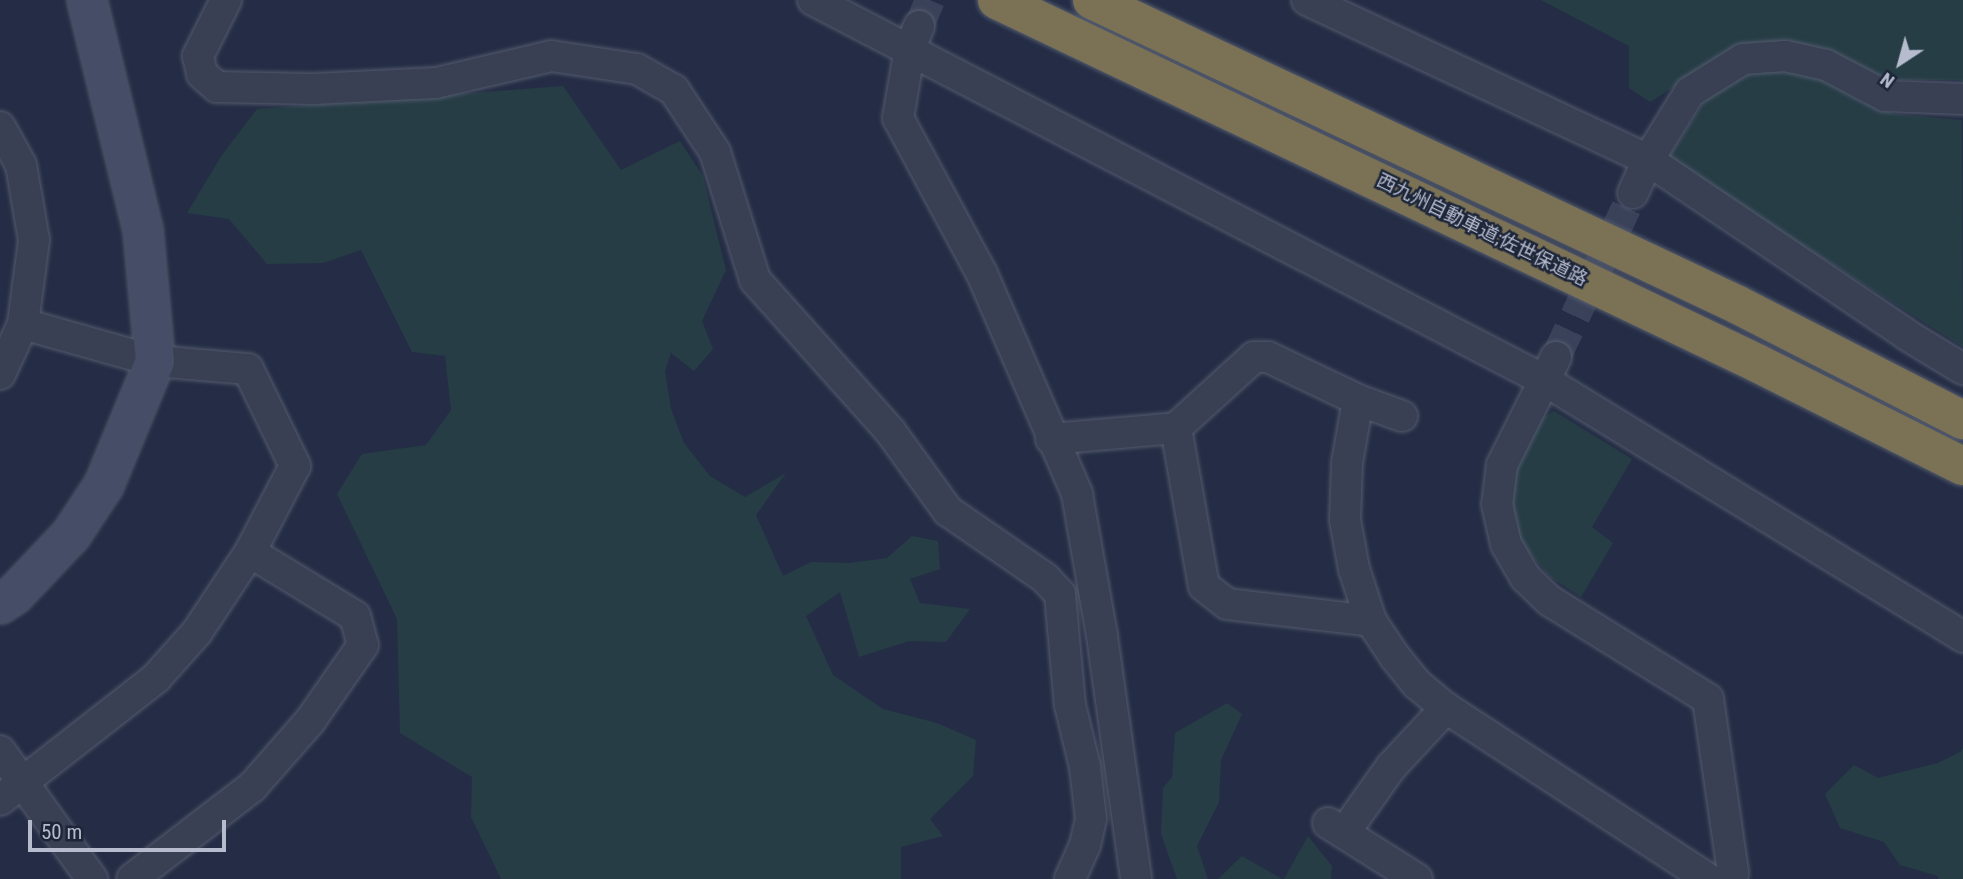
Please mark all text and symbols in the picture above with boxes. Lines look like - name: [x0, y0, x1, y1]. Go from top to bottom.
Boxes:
- north arrow: [1865, 28, 1935, 98]
- text: N: [1876, 68, 1899, 93]
- street label: 西九州自動車道;佐世保道路: [1373, 169, 1591, 291]
- scale bar: [32, 806, 229, 850]
- text: 50 m: [41, 820, 82, 844]

